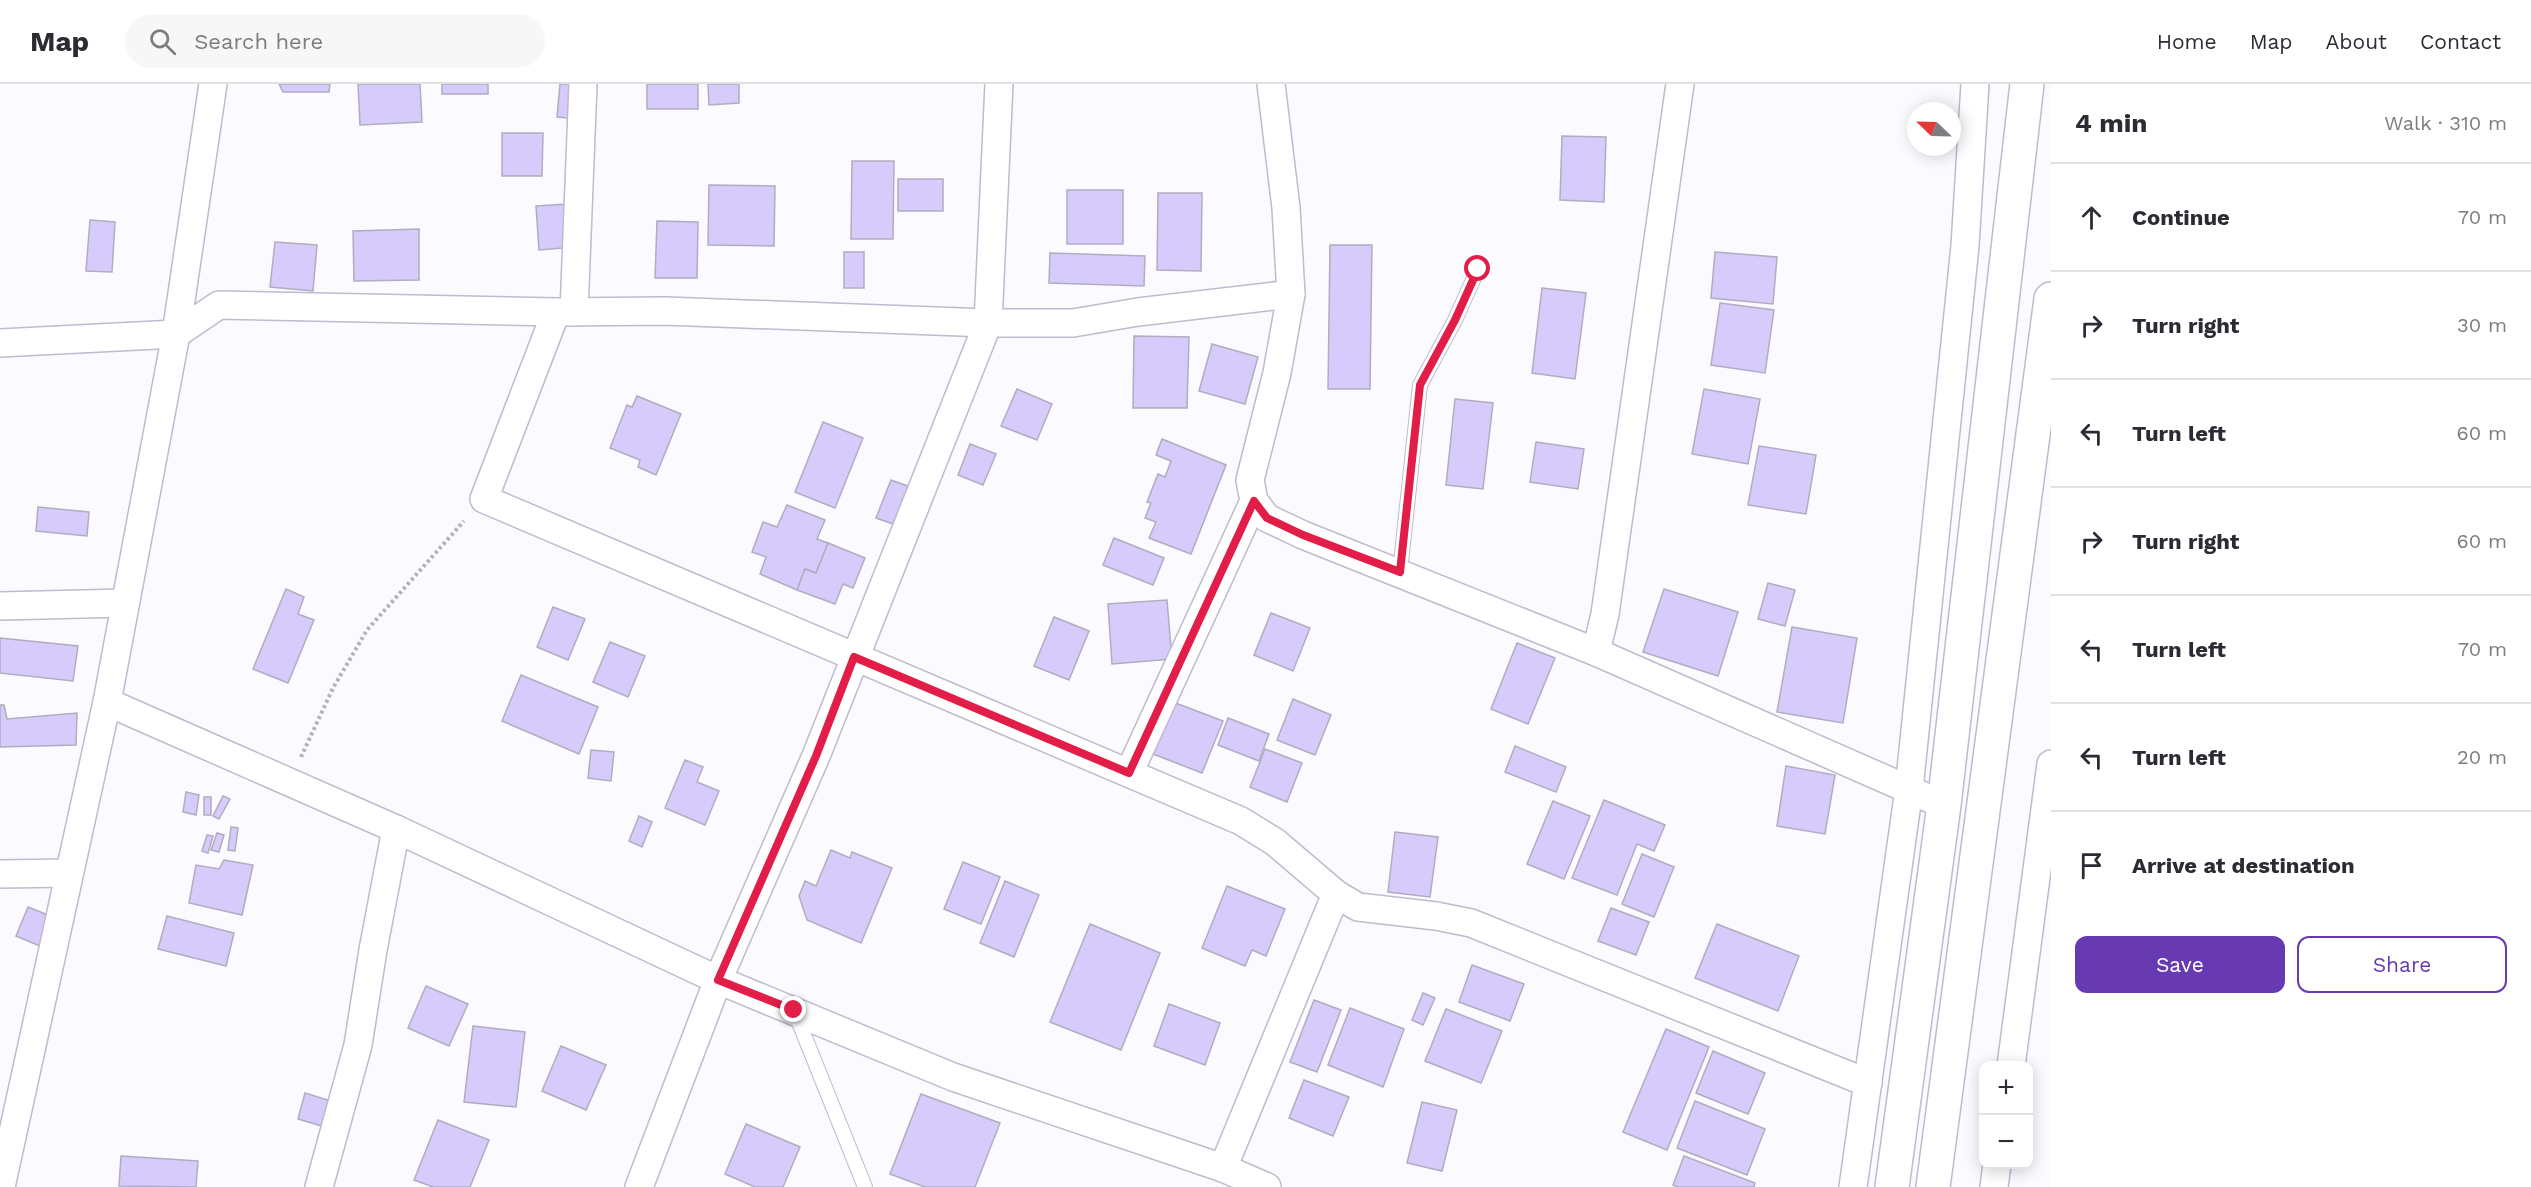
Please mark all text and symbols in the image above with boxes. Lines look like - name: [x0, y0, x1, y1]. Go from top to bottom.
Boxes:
- search box: [125, 14, 545, 68]
- text: Map: [30, 25, 89, 58]
- icon: search: [146, 25, 179, 58]
- text: Search here: [194, 29, 323, 54]
- text: Home: [2157, 29, 2217, 54]
- text: Map: [2250, 29, 2293, 54]
- text: About: [2326, 29, 2387, 54]
- text: Contact: [2420, 29, 2501, 54]
- north arrow: [1907, 102, 1961, 156]
- text: 4 min: [2075, 108, 2147, 138]
- text: Walk · 310 m: [2384, 111, 2507, 135]
- icon: ahead: [2075, 201, 2108, 234]
- text: Continue: [2132, 205, 2230, 230]
- text: 70 m: [2458, 205, 2507, 229]
- route start: [1464, 255, 1490, 281]
- icon: right: [2075, 309, 2108, 342]
- text: Turn right: [2132, 313, 2239, 338]
- text: 30 m: [2457, 313, 2507, 337]
- icon: left: [2075, 417, 2108, 450]
- text: Turn left: [2132, 421, 2226, 446]
- text: 60 m: [2457, 421, 2507, 445]
- icon: right: [2075, 525, 2108, 558]
- text: Turn right: [2132, 529, 2239, 554]
- text: 60 m: [2457, 529, 2507, 553]
- icon: left: [2075, 633, 2108, 666]
- text: Turn left: [2132, 637, 2226, 662]
- text: 70 m: [2458, 637, 2507, 661]
- icon: left: [2075, 741, 2108, 774]
- text: Turn left: [2132, 745, 2226, 770]
- text: 20 m: [2457, 745, 2507, 769]
- icon: arrive: [2075, 849, 2108, 882]
- text: Arrive at destination: [2132, 853, 2355, 878]
- button: Save: [2075, 936, 2285, 993]
- button: Share: [2297, 936, 2507, 993]
- route end: [780, 996, 806, 1022]
- map controls: [1979, 1061, 2033, 1169]
- button: +: [1979, 1061, 2033, 1115]
- button: −: [1979, 1115, 2033, 1169]

